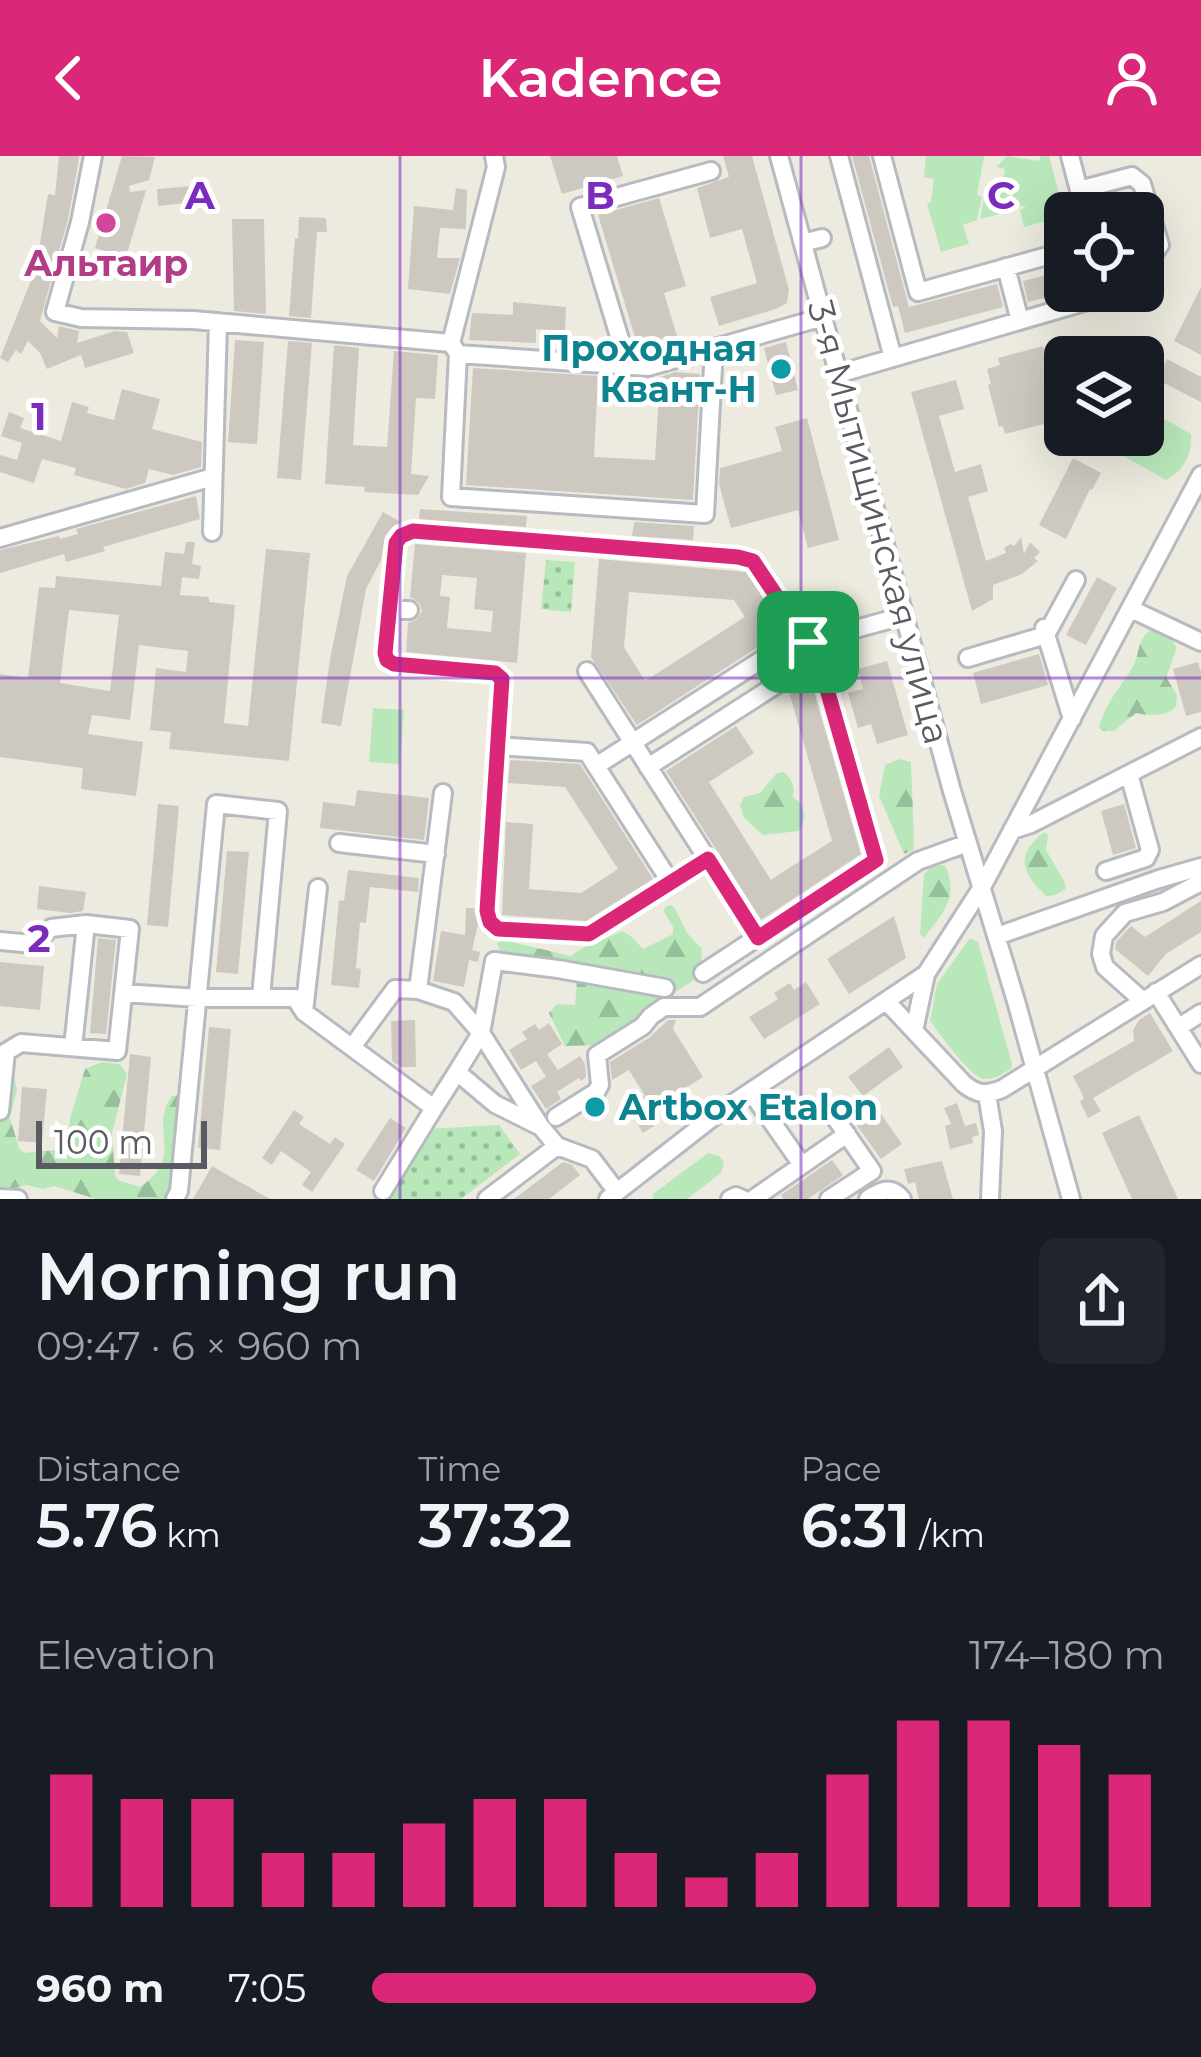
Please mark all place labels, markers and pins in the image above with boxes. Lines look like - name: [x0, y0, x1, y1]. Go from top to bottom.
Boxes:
- marker: Альтаир: [93, 210, 119, 236]
- place label: Альтаир: [24, 241, 188, 285]
- place label: Проходная Квант-Н: [541, 326, 757, 411]
- marker: Проходная Квант-Н: [768, 356, 794, 382]
- pin: [757, 591, 859, 693]
- place label: Artbox Etalon: [618, 1085, 878, 1129]
- marker: Artbox Etalon: [582, 1094, 608, 1120]

